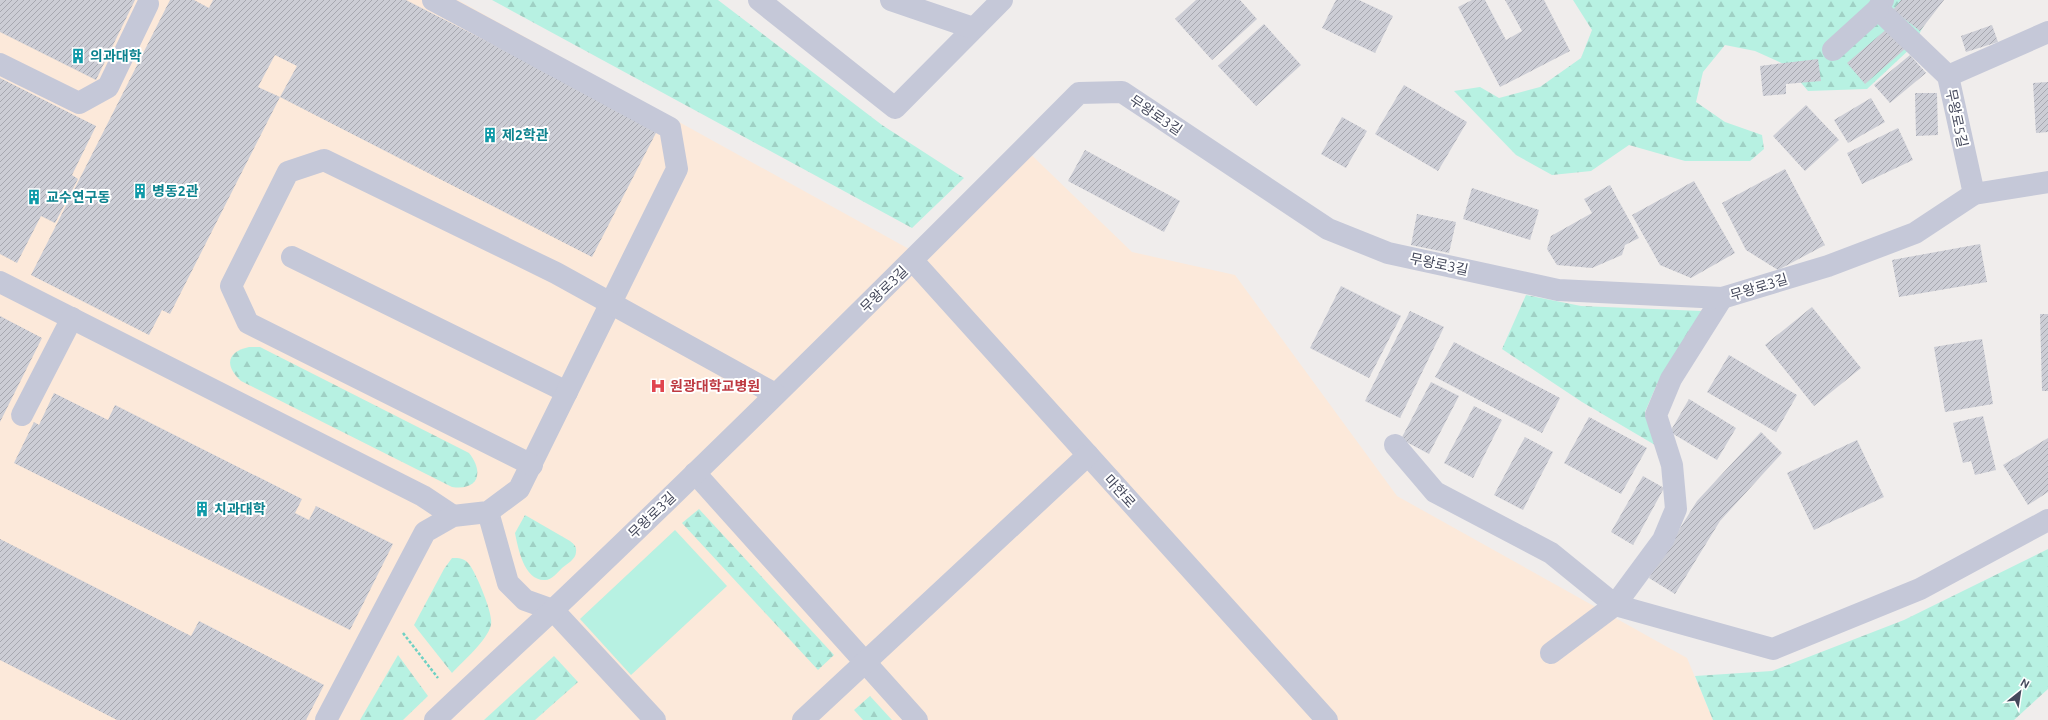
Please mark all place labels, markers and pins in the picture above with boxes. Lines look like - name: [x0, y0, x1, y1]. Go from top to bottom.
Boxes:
- building icon: 의과대학: [69, 47, 87, 65]
- place label: 의과대학: [90, 48, 142, 64]
- building icon: 제2학관: [481, 126, 499, 144]
- place label: 제2학관: [502, 127, 549, 143]
- building icon: 병동2관: [131, 182, 149, 200]
- place label: 병동2관: [152, 183, 199, 199]
- building icon: 교수연구동: [25, 188, 43, 206]
- place label: 교수연구동: [46, 189, 111, 205]
- hospital icon: 원광대학교병원: [649, 377, 667, 395]
- place label: 원광대학교병원: [670, 378, 760, 394]
- building icon: 치과대학: [193, 500, 211, 518]
- place label: 치과대학: [214, 501, 266, 517]

